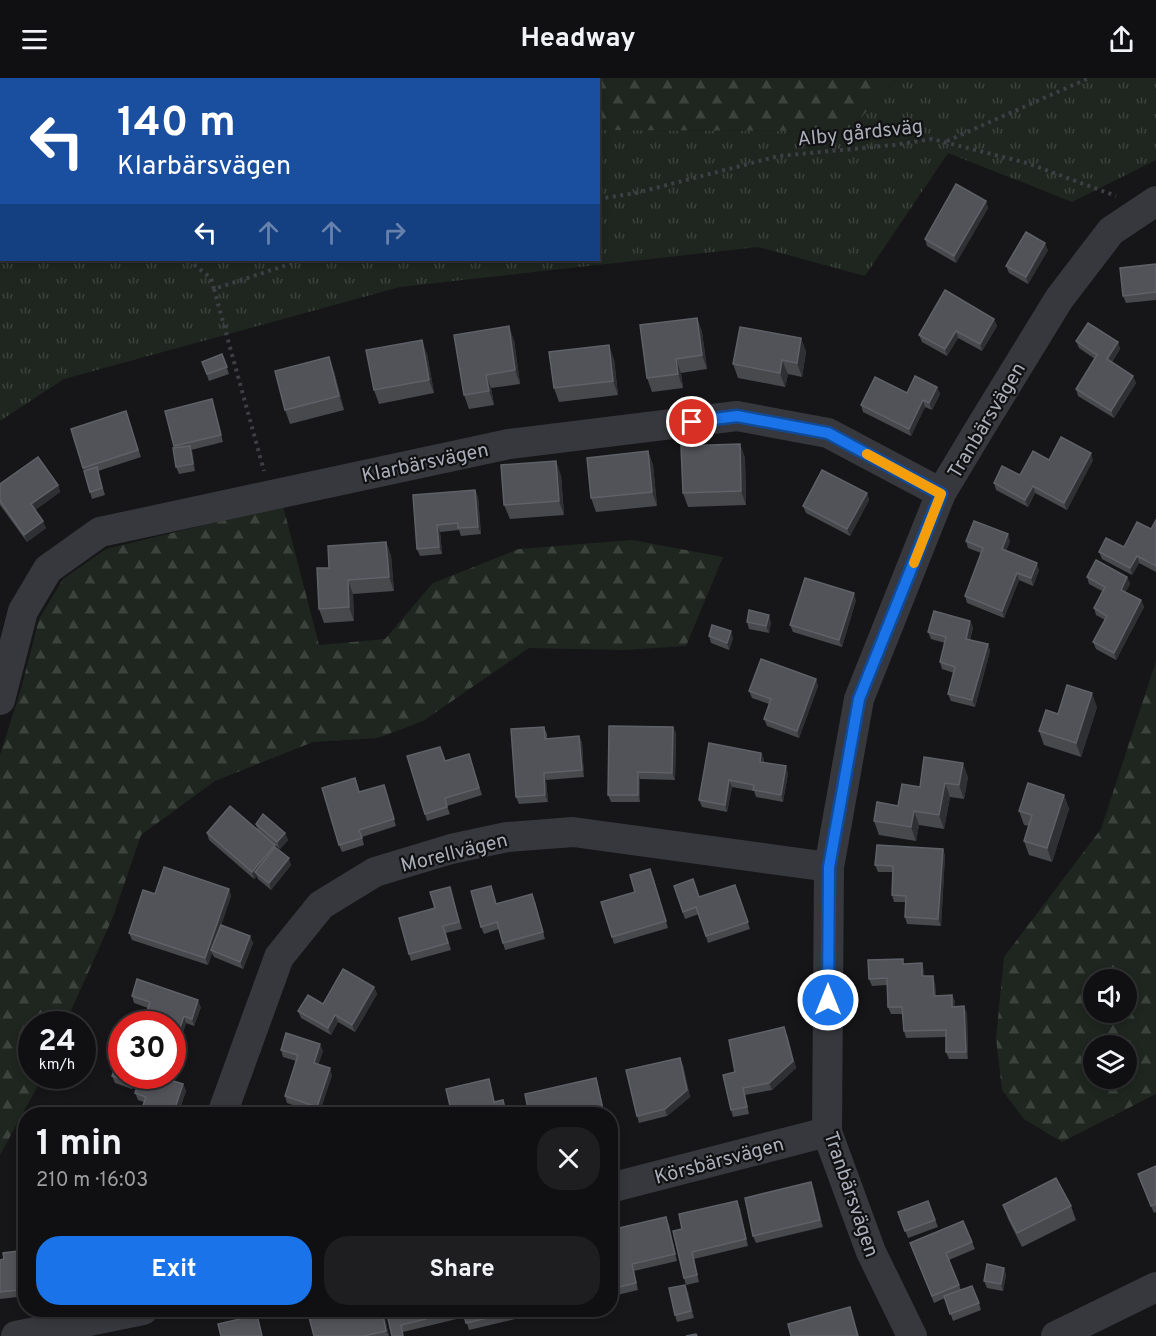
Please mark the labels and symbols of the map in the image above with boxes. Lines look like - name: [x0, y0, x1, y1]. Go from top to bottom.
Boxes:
- street label: Alby gårdsväg: [796, 114, 924, 154]
- street label: Tranbärsvägen: [943, 358, 1033, 484]
- pin: [666, 396, 717, 447]
- street label: Klarbärsvägen: [360, 438, 491, 490]
- street label: Morellvägen: [398, 828, 511, 880]
- position arrow: [796, 968, 860, 1032]
- speed limit sign: 30: [108, 1011, 186, 1089]
- street label: Tranbärsvägen: [816, 1128, 884, 1261]
- street label: Körsbärsvägen: [652, 1132, 787, 1192]

